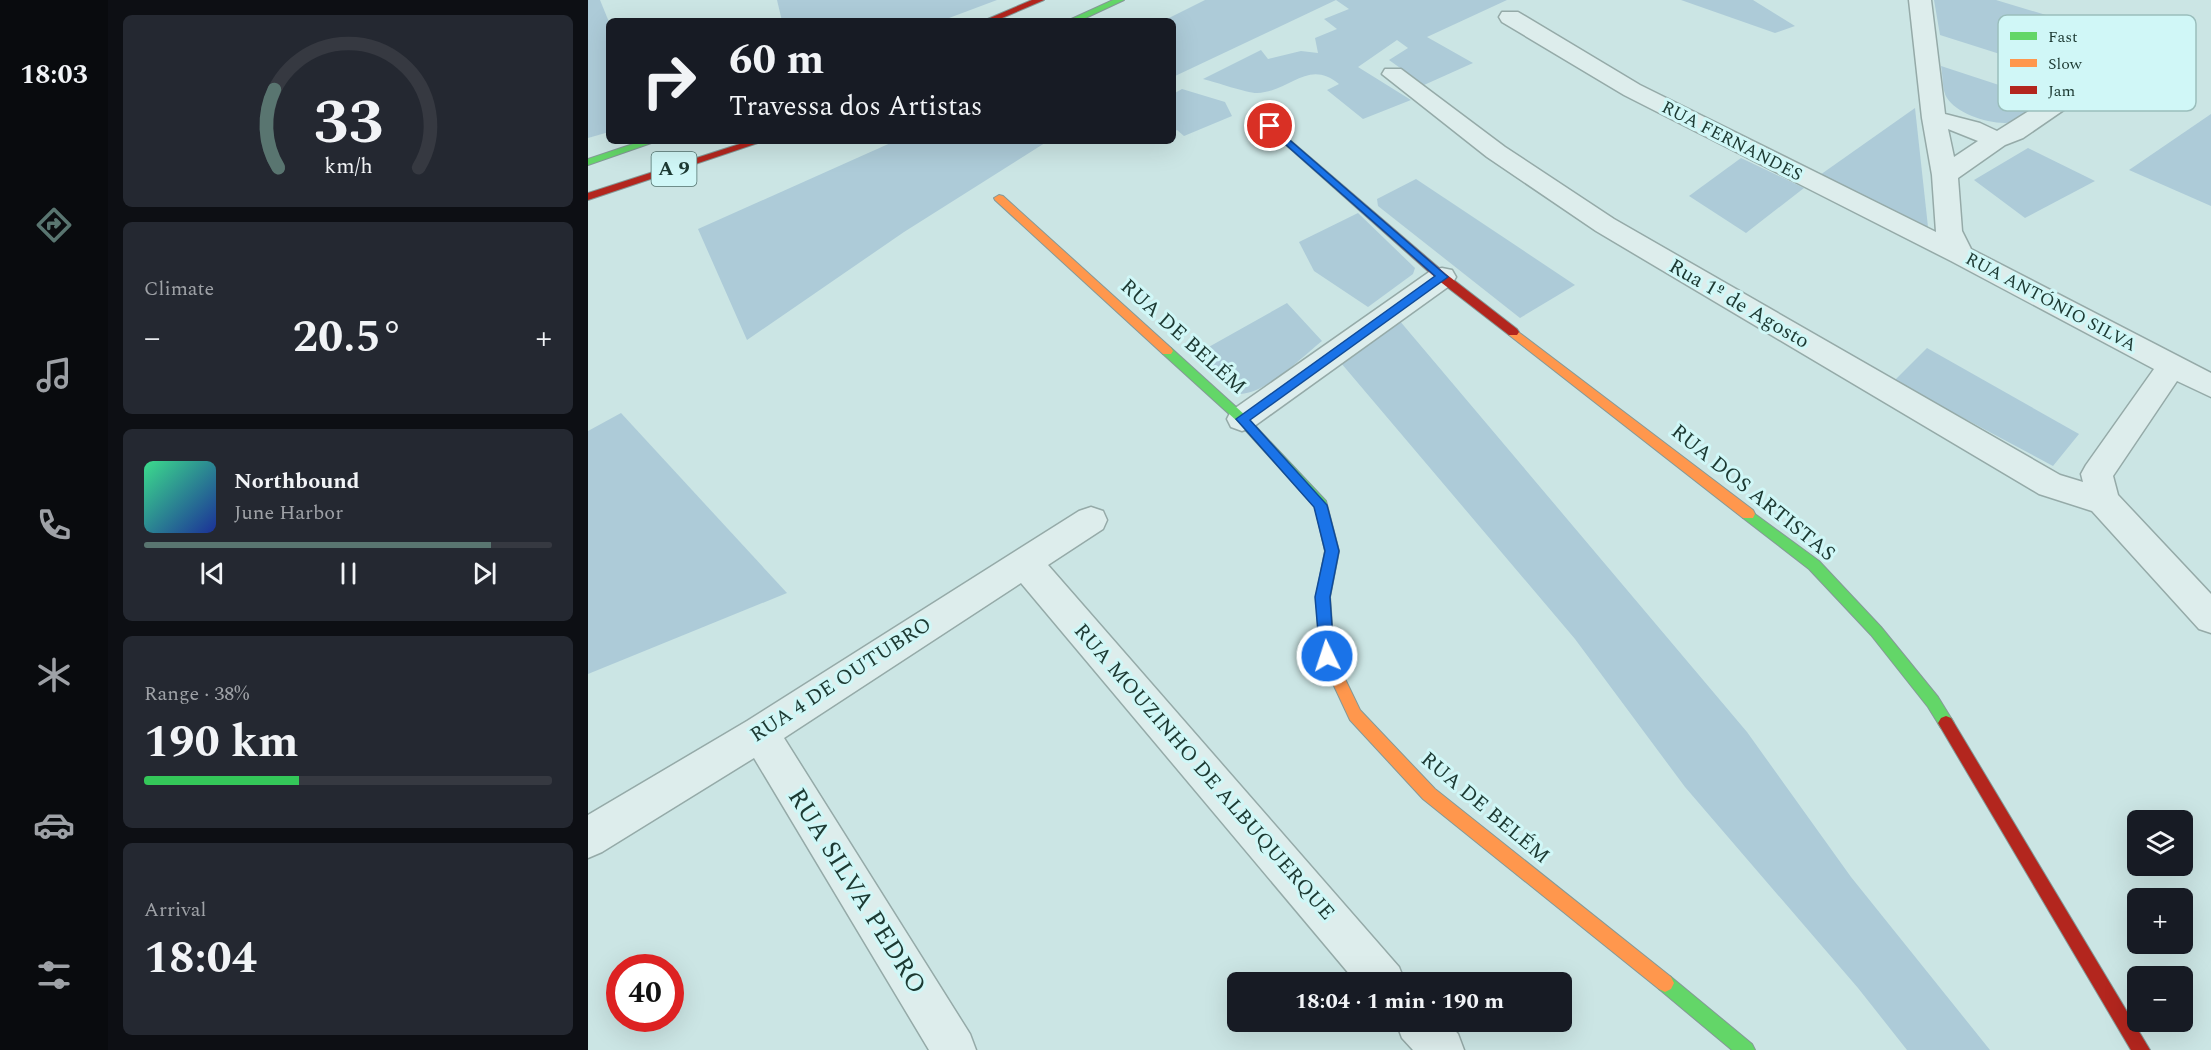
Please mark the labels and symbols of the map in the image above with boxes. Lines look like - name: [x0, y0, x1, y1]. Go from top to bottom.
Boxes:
- legend: [1998, 15, 2196, 111]
- text: Fast: [2048, 25, 2078, 49]
- text: Slow: [2048, 52, 2083, 76]
- text: Jam: [2048, 79, 2076, 103]
- street label: RUA FERNANDES: [1657, 94, 1807, 188]
- pin: [1244, 100, 1295, 151]
- road number: A 9: [652, 152, 697, 186]
- street label: RUA ANTÓNIO SILVA: [1961, 245, 2141, 359]
- street label: Rua 1º de Agosto: [1663, 251, 1815, 357]
- street label: RUA DE BELÉM: [1113, 272, 1253, 402]
- street label: RUA DOS ARTISTAS: [1664, 416, 1842, 570]
- street label: RUA 4 DE OUTUBRO: [744, 609, 938, 751]
- street label: RUA MOUZINHO DE ALBUQUERQUE: [1066, 616, 1342, 928]
- position arrow: [1295, 624, 1359, 688]
- street label: RUA DE BELÉM: [1413, 744, 1557, 872]
- street label: RUA SILVA PEDRO: [777, 780, 937, 1002]
- speed limit sign: 40: [606, 954, 684, 1032]

